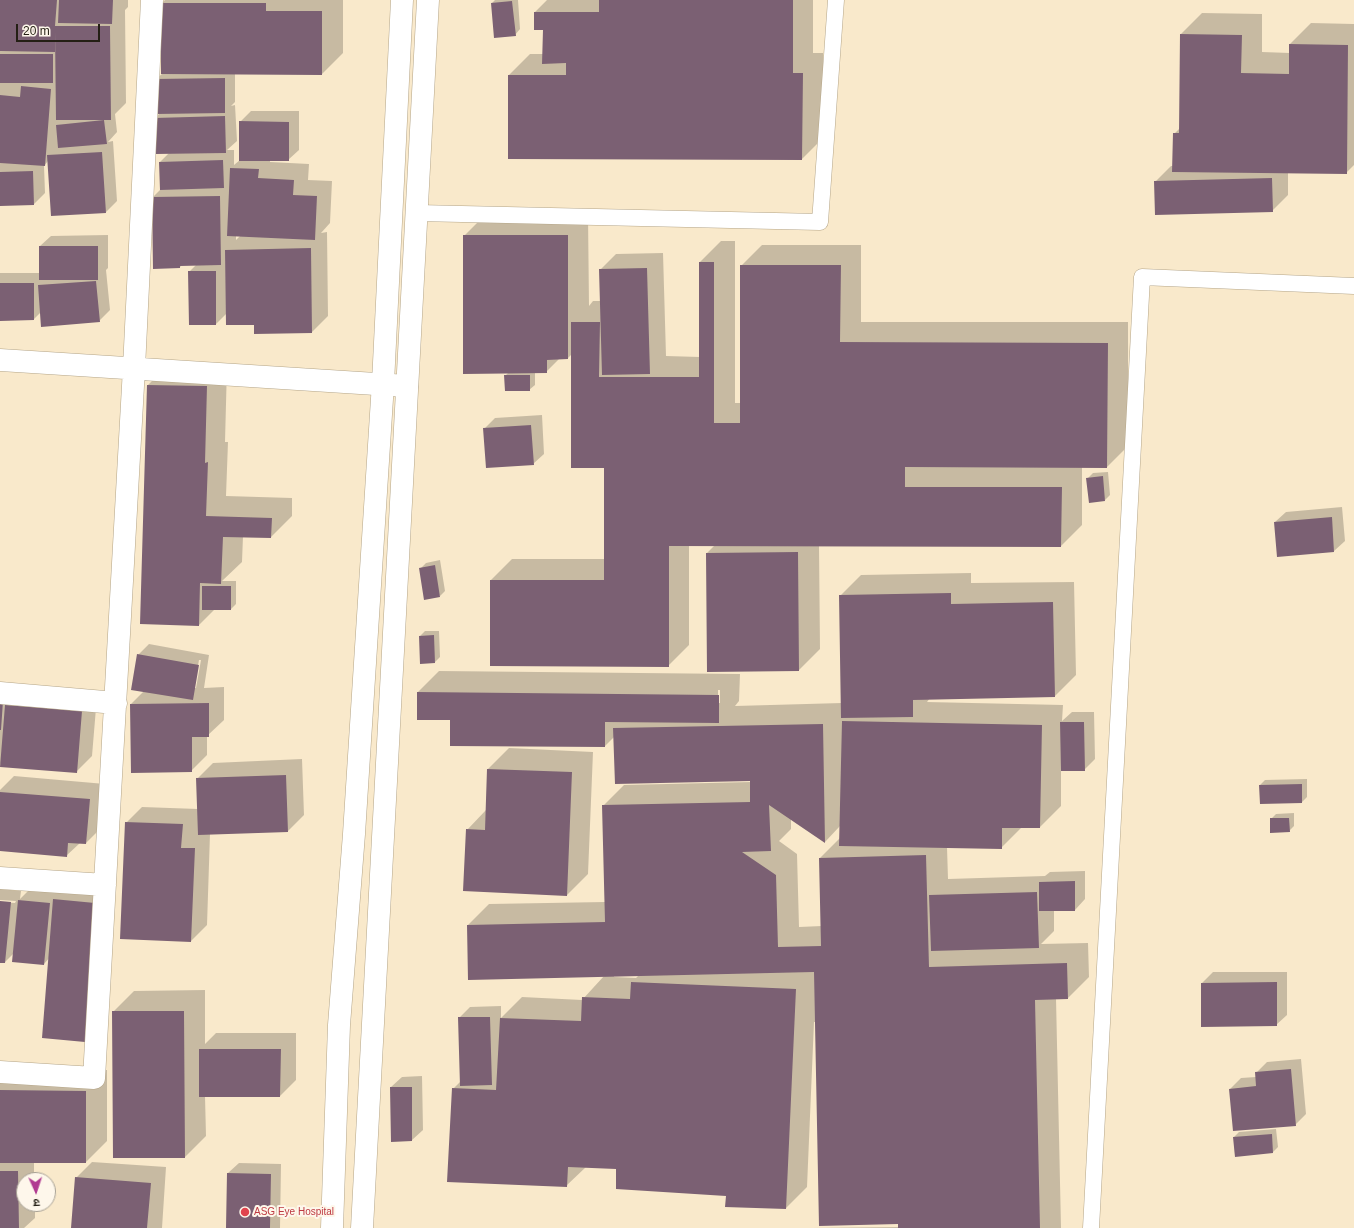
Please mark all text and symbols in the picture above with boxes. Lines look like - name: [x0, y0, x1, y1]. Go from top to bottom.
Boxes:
- scale bar: [18, 16, 102, 42]
- text: 20 m: [23, 24, 50, 38]
- north arrow: [16, 1172, 56, 1212]
- text: उ: [33, 1197, 40, 1209]
- marker: ASG Eye Hospital: [239, 1206, 251, 1218]
- place label: ASG Eye Hospital: [254, 1206, 334, 1218]

